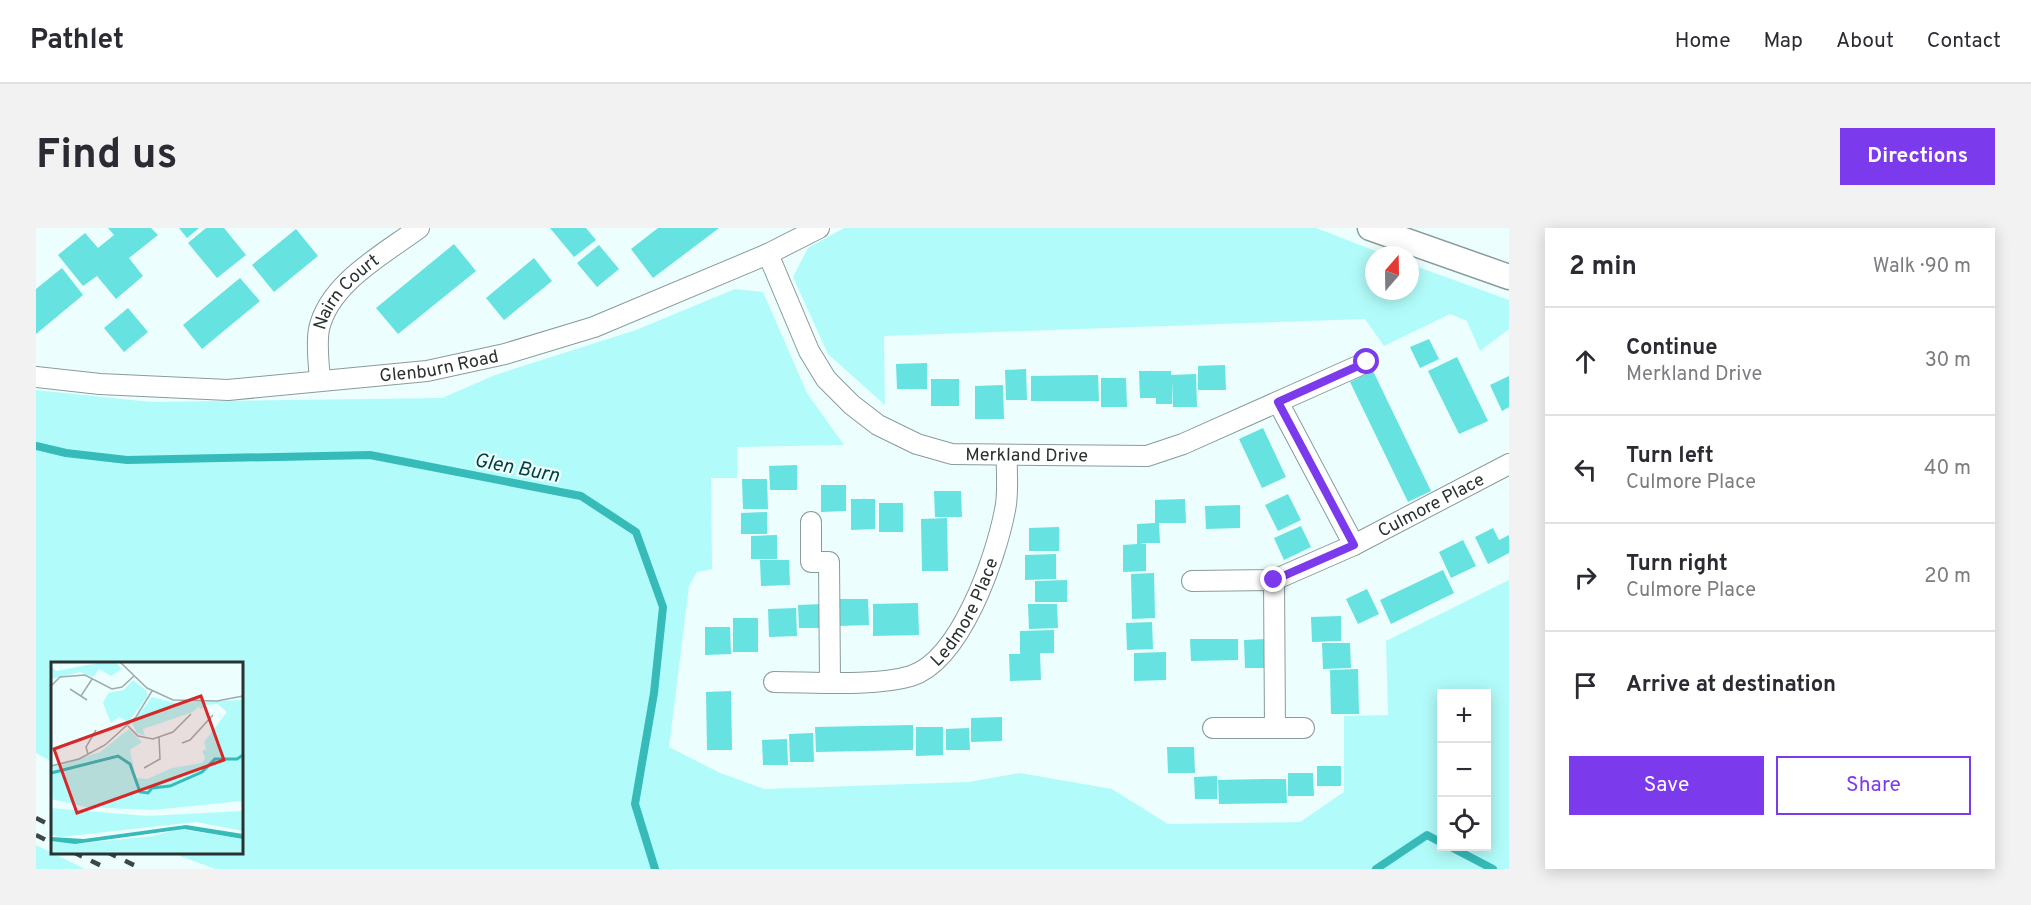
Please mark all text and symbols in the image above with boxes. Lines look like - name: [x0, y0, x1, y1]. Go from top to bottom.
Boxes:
- text: Pathlet: [30, 23, 124, 59]
- text: Home: [1675, 28, 1731, 55]
- text: Map: [1764, 28, 1803, 55]
- text: About: [1836, 28, 1894, 55]
- text: Contact: [1927, 28, 2001, 55]
- button: Directions: [1840, 128, 1995, 185]
- text: Find us: [36, 130, 177, 183]
- north arrow: [1365, 246, 1419, 300]
- street label: Nairn Court: [309, 250, 384, 333]
- text: 2 min: [1569, 251, 1637, 284]
- text: Walk · 90 m: [1873, 254, 1971, 280]
- text: Continue: [1626, 335, 1717, 362]
- icon: ahead: [1569, 345, 1602, 378]
- street label: Glenburn Road: [379, 346, 501, 388]
- route start: [1353, 348, 1379, 374]
- text: 30 m: [1925, 348, 1971, 374]
- text: Merkland Drive: [1626, 362, 1762, 388]
- text: Turn left: [1626, 443, 1714, 470]
- street label: Merkland Drive: [965, 444, 1088, 468]
- water label: Glen Burn: [472, 448, 561, 490]
- icon: left: [1569, 453, 1602, 486]
- text: 40 m: [1924, 456, 1971, 482]
- street label: Culmore Place: [1374, 469, 1489, 544]
- text: Culmore Place: [1626, 470, 1756, 496]
- text: Turn right: [1626, 551, 1728, 578]
- street label: Ledmore Place: [926, 555, 1004, 672]
- icon: right: [1569, 561, 1602, 594]
- text: 20 m: [1924, 564, 1971, 590]
- route end: [1260, 566, 1286, 592]
- text: Culmore Place: [1626, 578, 1756, 604]
- inset map: [51, 662, 243, 854]
- icon: arrive: [1569, 669, 1602, 702]
- text: Arrive at destination: [1626, 672, 1836, 699]
- map controls: [1437, 689, 1491, 851]
- button: +: [1437, 689, 1491, 743]
- button: −: [1437, 743, 1491, 797]
- button: Save: [1569, 756, 1764, 815]
- button: Share: [1776, 756, 1971, 815]
- button: locate: [1437, 797, 1491, 851]

